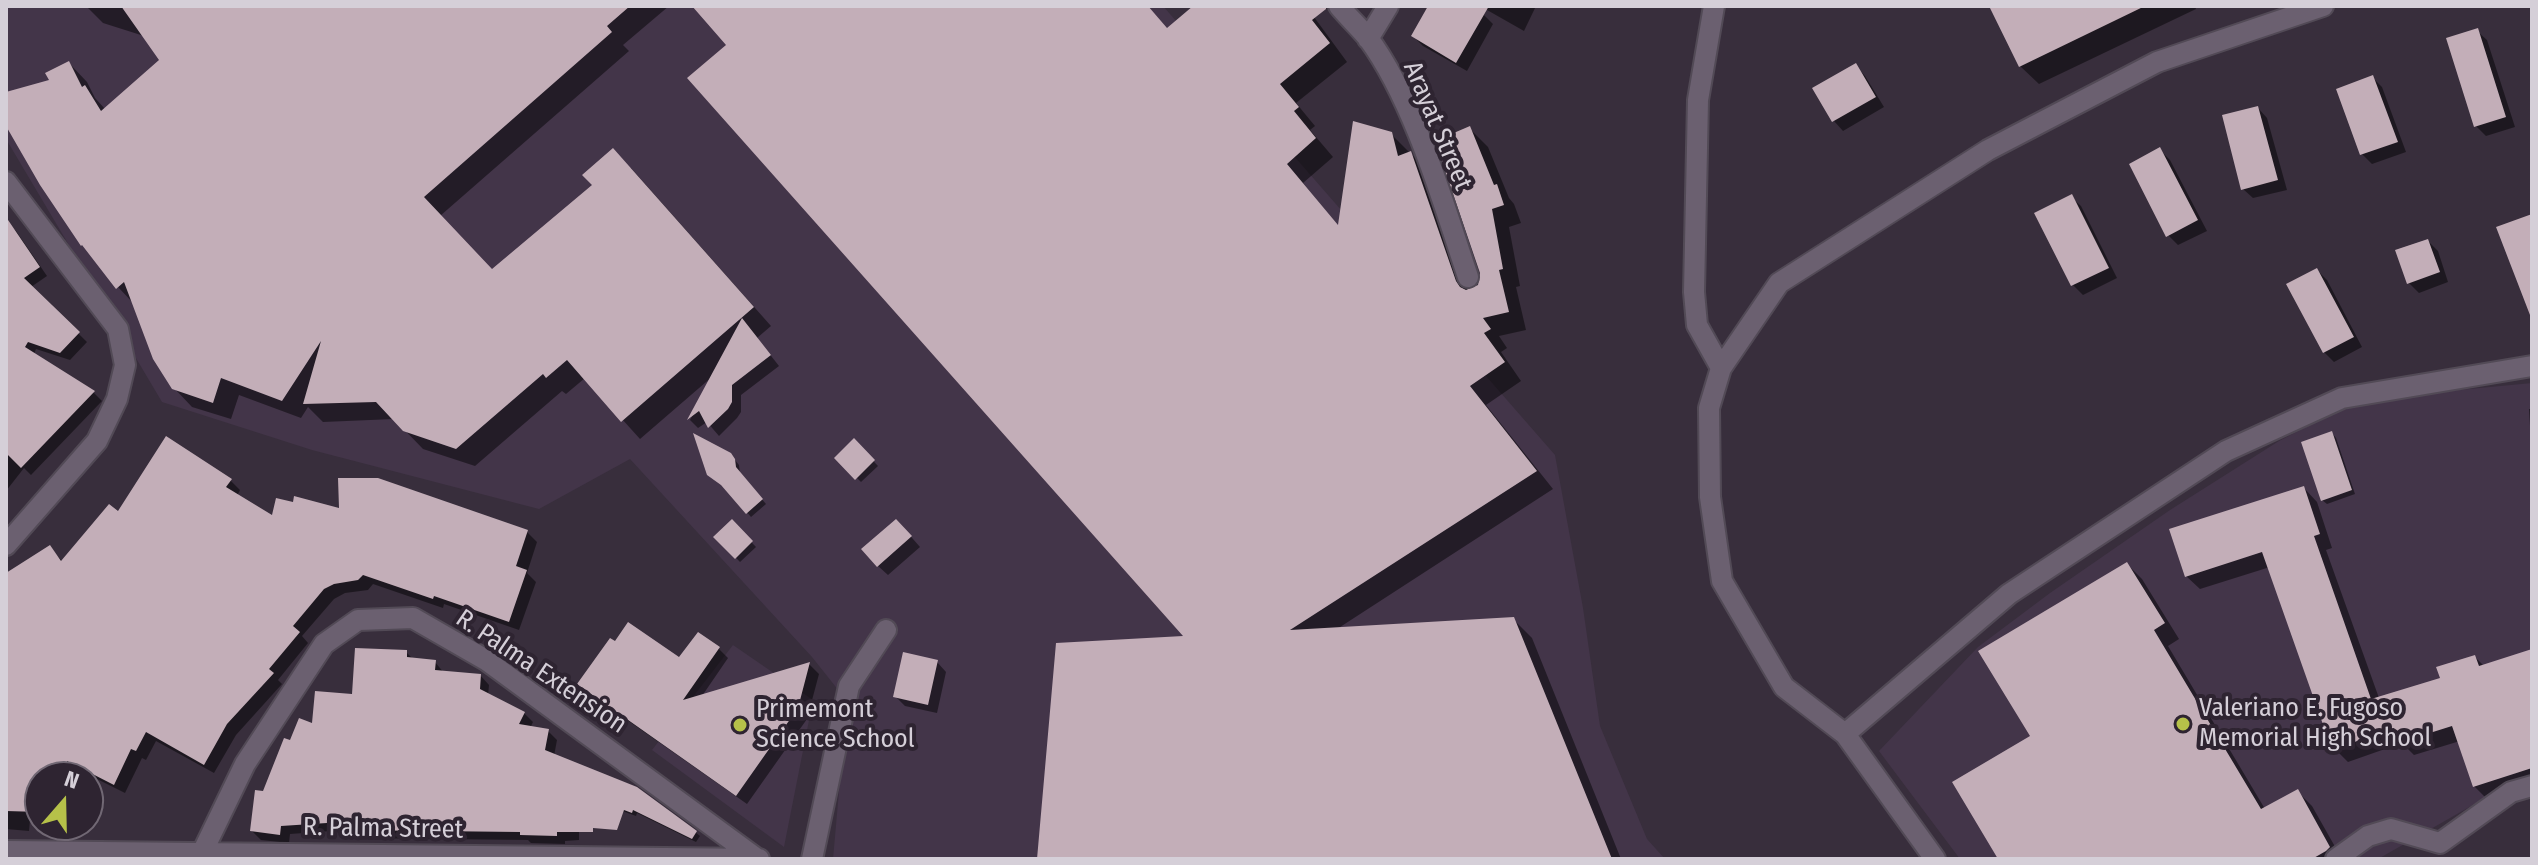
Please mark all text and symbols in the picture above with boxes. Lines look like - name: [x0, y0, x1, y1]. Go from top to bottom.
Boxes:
- street label: Arayat Street: [1396, 57, 1478, 195]
- street label: R. Palma Extension: [450, 603, 632, 741]
- place label: Valeriano E. Fugoso Memorial High School: [2199, 693, 2431, 754]
- place label: Primemont Science School: [756, 694, 915, 756]
- marker: Valeriano E. Fugoso Memorial High School: [2174, 715, 2192, 733]
- marker: Primemont Science School: [731, 716, 749, 734]
- north arrow: [24, 761, 104, 841]
- text: N: [61, 765, 83, 795]
- street label: R. Palma Street: [303, 812, 463, 846]

